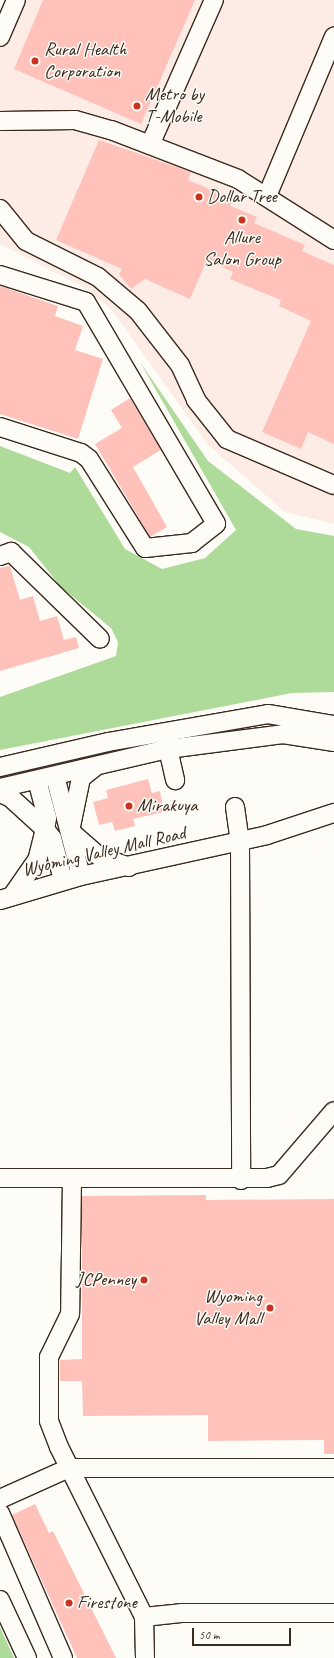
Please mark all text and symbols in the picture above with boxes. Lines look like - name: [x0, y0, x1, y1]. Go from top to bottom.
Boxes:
- place label: Rural Health Corporation: [44, 39, 126, 83]
- marker: Rural Health Corporation: [29, 55, 41, 67]
- place label: Metro by T-Mobile: [145, 84, 204, 128]
- marker: Metro by T-Mobile: [132, 101, 142, 111]
- place label: Dollar Tree: [207, 186, 277, 208]
- marker: Dollar Tree: [194, 192, 204, 202]
- marker: Allure Salon Group: [237, 215, 247, 225]
- place label: Allure Salon Group: [203, 227, 281, 271]
- place label: Mirakuya: [137, 795, 198, 817]
- marker: Mirakuya: [124, 801, 134, 811]
- street label: Wyoming Valley Mall Road: [20, 822, 188, 882]
- place label: JCPenney: [76, 1269, 136, 1291]
- marker: JCPenney: [139, 1275, 149, 1285]
- place label: Wyoming Valley Mall: [193, 1286, 262, 1330]
- marker: Wyoming Valley Mall: [265, 1303, 275, 1313]
- place label: Firestone: [77, 1592, 137, 1614]
- marker: Firestone: [64, 1598, 74, 1608]
- scale bar: [194, 1620, 293, 1646]
- text: 50 m: [199, 1627, 219, 1643]

